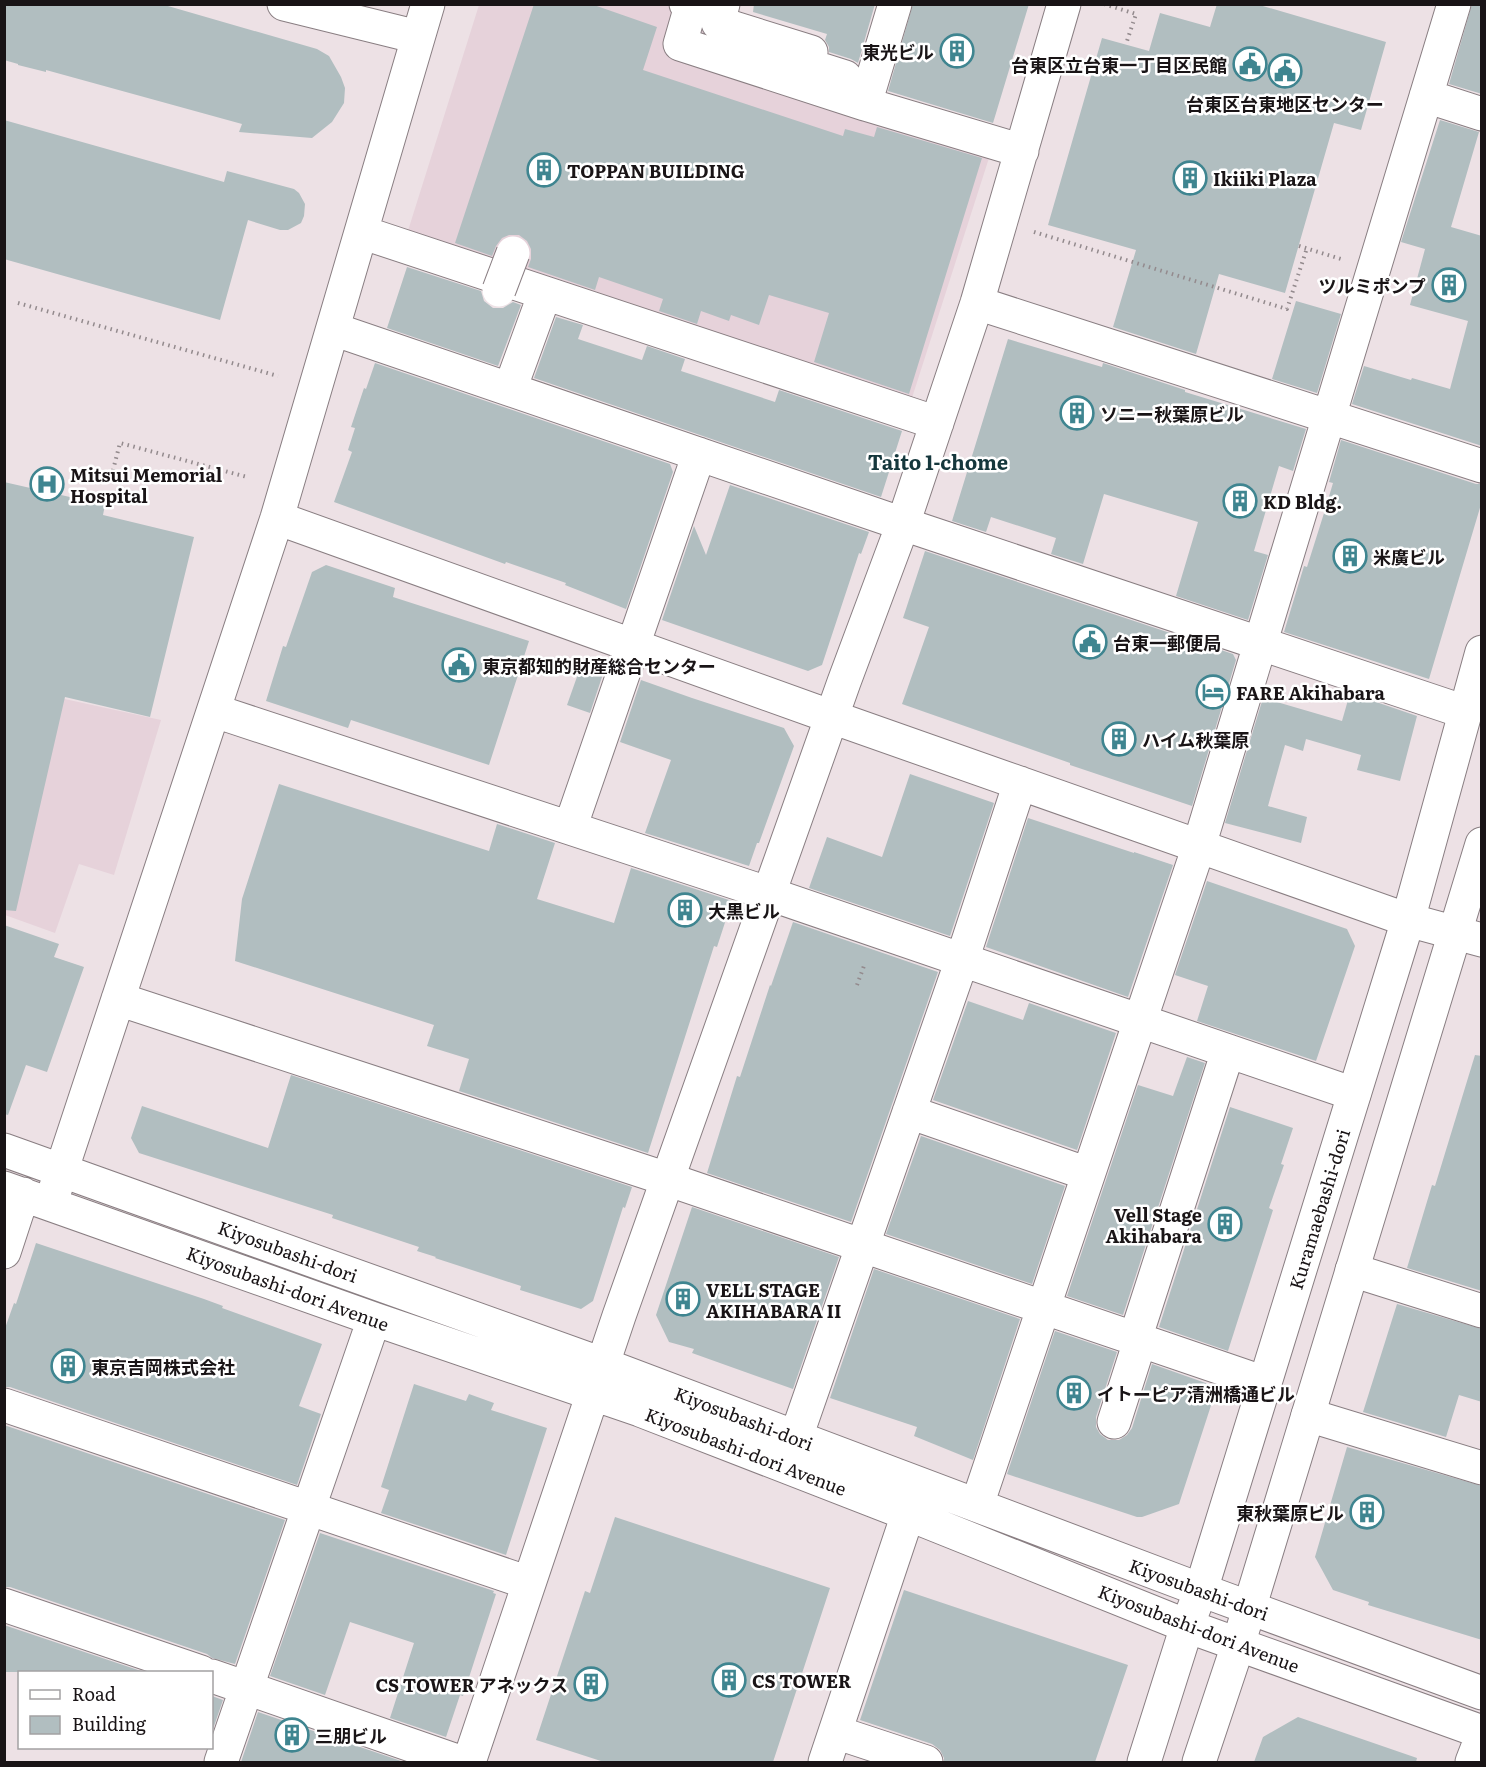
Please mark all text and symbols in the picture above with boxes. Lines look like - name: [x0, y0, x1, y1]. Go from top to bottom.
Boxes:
- building icon: 東光ビル: [939, 33, 975, 69]
- place label: 東光ビル: [862, 38, 934, 65]
- public building icon: 台東区立台東一丁目区民館: [1232, 46, 1268, 82]
- place label: 台東区立台東一丁目区民館: [1011, 51, 1227, 78]
- public building icon: 台東区台東地区センター: [1267, 53, 1303, 89]
- place label: 台東区台東地区センター: [1186, 90, 1384, 117]
- building icon: TOPPAN BUILDING: [526, 152, 562, 188]
- place label: TOPPAN BUILDING: [567, 157, 745, 184]
- building icon: Ikiiki Plaza: [1172, 160, 1208, 196]
- place label: Ikiiki Plaza: [1213, 165, 1317, 192]
- building icon: ツルミポンプ: [1431, 267, 1467, 303]
- place label: ツルミポンプ: [1319, 272, 1426, 299]
- building icon: ソニー秋葉原ビル: [1059, 395, 1095, 431]
- place label: ソニー秋葉原ビル: [1100, 400, 1244, 427]
- district label: Taito 1-chome: [868, 446, 1008, 476]
- place label: Mitsui Memorial Hospital: [70, 461, 223, 509]
- hospital icon: Mitsui Memorial Hospital: [29, 466, 65, 502]
- building icon: KD Bldg.: [1222, 483, 1258, 519]
- place label: KD Bldg.: [1263, 488, 1342, 515]
- building icon: 米廣ビル: [1332, 538, 1368, 574]
- place label: 米廣ビル: [1373, 543, 1445, 570]
- public building icon: 台東一郵便局: [1072, 624, 1108, 660]
- place label: 台東一郵便局: [1113, 629, 1221, 656]
- public building icon: 東京都知的財産総合センター: [441, 647, 477, 683]
- place label: 東京都知的財産総合センター: [482, 652, 716, 679]
- hotel icon: FARE Akihabara: [1195, 674, 1231, 710]
- place label: FARE Akihabara: [1236, 679, 1386, 706]
- building icon: ハイム秋葉原: [1101, 721, 1137, 757]
- place label: ハイム秋葉原: [1142, 726, 1249, 753]
- building icon: 大黒ビル: [667, 892, 703, 928]
- place label: 大黒ビル: [708, 897, 780, 924]
- street label: Kuramaebashi-dori: [1282, 1125, 1356, 1293]
- place label: Vell Stage Akihabara: [1105, 1201, 1203, 1249]
- building icon: Vell Stage Akihabara: [1207, 1206, 1243, 1242]
- street label: Kiyosubashi-dori: [214, 1213, 362, 1289]
- street label: Kiyosubashi-dori Avenue: [183, 1239, 393, 1337]
- place label: VELL STAGE AKIHABARA II: [706, 1276, 842, 1324]
- building icon: VELL STAGE AKIHABARA II: [665, 1281, 701, 1317]
- building icon: 東京吉岡株式会社: [50, 1348, 86, 1384]
- place label: 東京吉岡株式会社: [91, 1353, 235, 1380]
- building icon: イトーピア清洲橋通ビル: [1056, 1375, 1092, 1411]
- street label: Kiyosubashi-dori: [671, 1379, 817, 1457]
- place label: イトーピア清洲橋通ビル: [1097, 1380, 1295, 1407]
- street label: Kiyosubashi-dori Avenue: [641, 1400, 851, 1502]
- building icon: 東秋葉原ビル: [1349, 1494, 1385, 1530]
- place label: 東秋葉原ビル: [1236, 1499, 1344, 1526]
- street label: Kiyosubashi-dori: [1125, 1551, 1273, 1627]
- street label: Kiyosubashi-dori Avenue: [1094, 1577, 1304, 1679]
- building icon: CS TOWER: [711, 1662, 747, 1698]
- building icon: CS TOWER アネックス: [573, 1666, 609, 1702]
- place label: CS TOWER: [752, 1667, 852, 1694]
- legend: [18, 1671, 213, 1749]
- place label: CS TOWER アネックス: [375, 1671, 568, 1698]
- text: Road: [72, 1680, 116, 1707]
- text: Building: [72, 1710, 147, 1737]
- building icon: 三朋ビル: [274, 1717, 310, 1753]
- place label: 三朋ビル: [315, 1722, 387, 1749]

